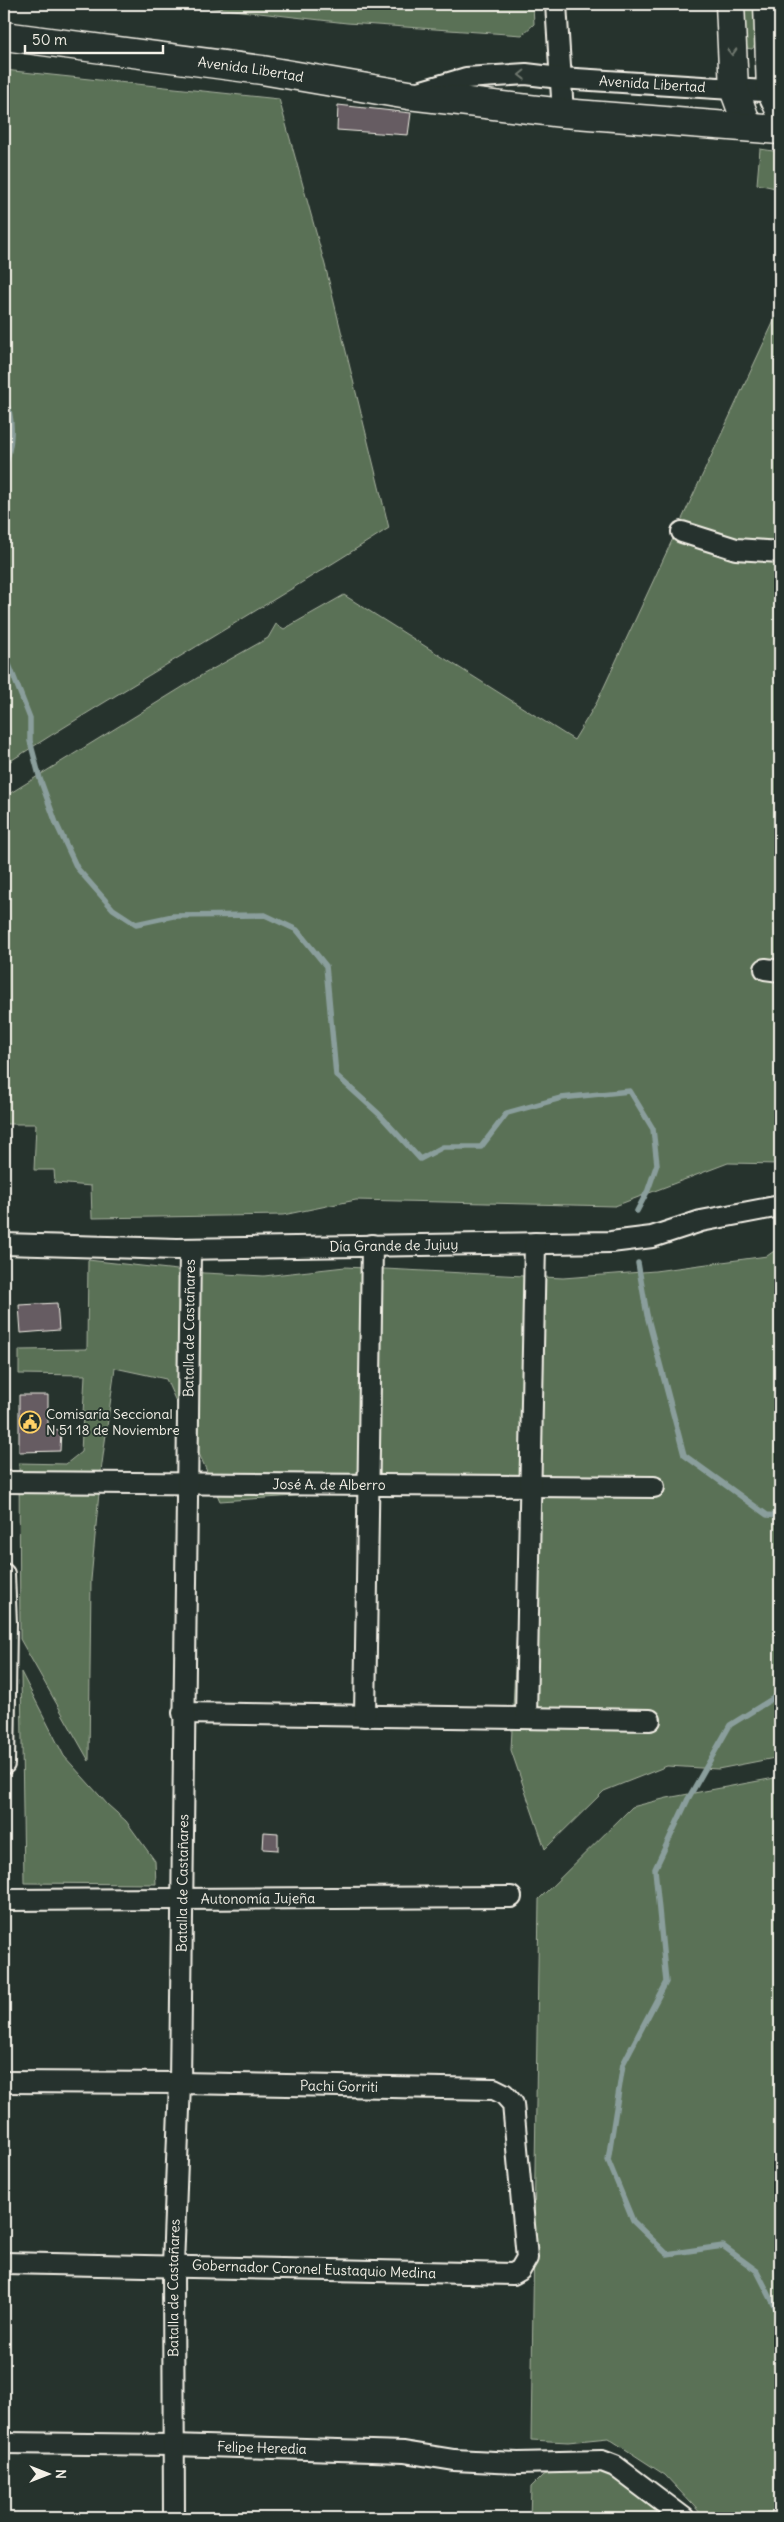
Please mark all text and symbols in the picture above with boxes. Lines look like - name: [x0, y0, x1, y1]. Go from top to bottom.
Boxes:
- scale bar: [25, 22, 162, 54]
- text: 50 m: [32, 30, 67, 49]
- one-way arrow: [727, 49, 738, 57]
- street label: Avenida Libertad: [197, 53, 305, 86]
- one-way arrow: [518, 70, 526, 80]
- street label: Avenida Libertad: [598, 72, 706, 96]
- street label: Día Grande de Jujuy: [329, 1235, 458, 1256]
- street label: Batalla de Castañares: [179, 1259, 199, 1397]
- place label: Comisaría Seccional N 51 18 de Noviembre: [46, 1405, 180, 1439]
- public building icon: Comisaría Seccional N 51 18 de Noviembre: [18, 1410, 42, 1434]
- street label: José A. de Alberro: [272, 1475, 386, 1494]
- street label: Batalla de Castañares: [173, 1814, 192, 1952]
- street label: Autonomía Jujeña: [201, 1889, 315, 1908]
- street label: Pachi Gorriti: [300, 2076, 378, 2096]
- street label: Batalla de Castañares: [164, 2219, 184, 2357]
- street label: Gobernador Coronel Eustaquio Medina: [192, 2256, 436, 2282]
- street label: Felipe Heredia: [217, 2437, 307, 2458]
- north arrow: [22, 2450, 72, 2500]
- text: N: [52, 2469, 70, 2479]

